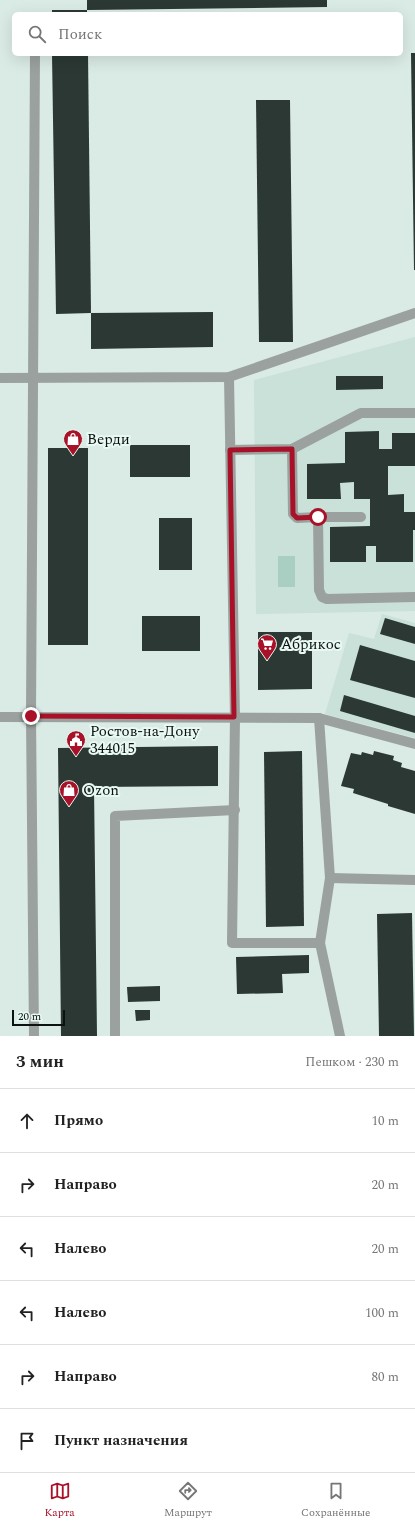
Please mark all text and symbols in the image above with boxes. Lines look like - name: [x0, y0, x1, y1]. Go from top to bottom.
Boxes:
- search box: [12, 12, 403, 56]
- icon: search: [26, 23, 48, 45]
- text: Поиск: [58, 23, 102, 46]
- shop icon: Верди: [62, 428, 84, 456]
- place label: Верди: [87, 428, 130, 451]
- route start: [309, 508, 327, 526]
- supermarket icon: Абрикос: [256, 633, 278, 661]
- place label: Абрикос: [281, 633, 341, 656]
- route end: [22, 707, 40, 725]
- place label: Ростов-на-Дону 344015: [90, 720, 200, 760]
- public building icon: Ростов-на-Дону 344015: [65, 729, 87, 757]
- shop icon: Ozon: [58, 779, 80, 807]
- place label: Ozon: [83, 779, 119, 802]
- scale bar: [12, 1008, 65, 1027]
- text: 20 m: [18, 1008, 41, 1025]
- text: 3 мин: [16, 1049, 64, 1075]
- text: Пешком · 230 m: [305, 1052, 399, 1072]
- text: Прямо: [54, 1109, 103, 1132]
- icon: ahead: [16, 1110, 38, 1132]
- text: 10 m: [372, 1111, 399, 1131]
- text: Направо: [54, 1173, 117, 1196]
- icon: right: [16, 1174, 38, 1196]
- text: 20 m: [372, 1175, 399, 1195]
- text: Налево: [54, 1237, 107, 1260]
- icon: left: [16, 1238, 38, 1260]
- text: 20 m: [372, 1239, 399, 1259]
- text: Налево: [54, 1301, 107, 1324]
- icon: left: [16, 1302, 38, 1324]
- text: 100 m: [365, 1303, 399, 1323]
- text: Направо: [54, 1365, 117, 1388]
- icon: right: [16, 1366, 38, 1388]
- text: 80 m: [372, 1367, 399, 1387]
- text: Пункт назначения: [54, 1429, 188, 1452]
- icon: arrive: [16, 1430, 38, 1452]
- tab: Карта: [45, 1480, 75, 1521]
- tab: Маршрут: [164, 1480, 212, 1521]
- tab: Сохранённые: [301, 1480, 370, 1521]

